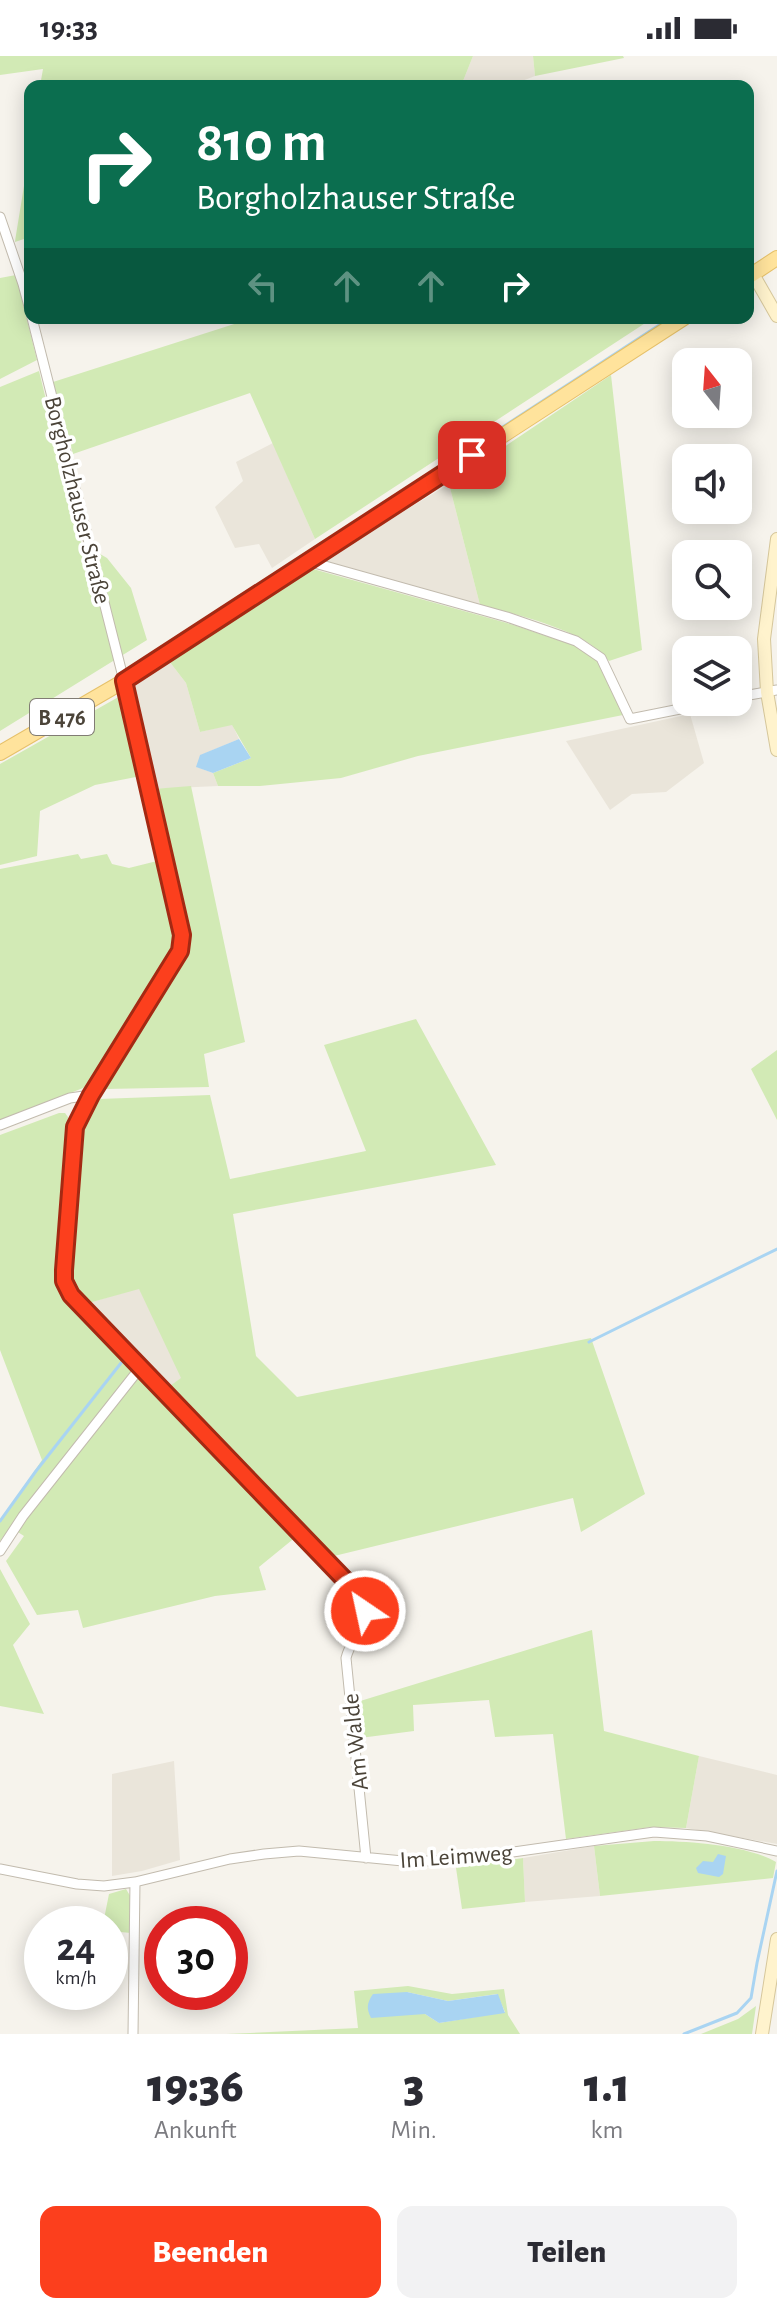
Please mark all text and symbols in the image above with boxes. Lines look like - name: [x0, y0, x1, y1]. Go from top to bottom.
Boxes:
- text: 19:33: [40, 13, 98, 43]
- icon: right: [64, 112, 168, 216]
- text: 810 m: [196, 115, 327, 171]
- text: Borgholzhauser Straße: [196, 180, 516, 216]
- icon: left: [241, 264, 285, 308]
- icon: ahead: [325, 264, 369, 308]
- icon: ahead: [409, 264, 453, 308]
- icon: right: [493, 264, 537, 308]
- north arrow: [672, 348, 752, 428]
- map controls: [672, 348, 752, 716]
- street label: Borgholzhauser Straße: [40, 394, 114, 607]
- pin: [438, 421, 506, 489]
- icon: arrive: [450, 433, 494, 477]
- button: sound: [672, 444, 752, 524]
- button: search: [672, 540, 752, 620]
- button: layers: [672, 636, 752, 716]
- road number: B 476: [30, 699, 94, 735]
- position arrow: [323, 1569, 407, 1653]
- street label: Am Walde: [339, 1692, 373, 1792]
- street label: Im Leimweg: [399, 1841, 514, 1873]
- speed limit sign: 30: [144, 1906, 248, 2010]
- text: 24: [57, 1928, 95, 1968]
- text: km/h: [55, 1968, 97, 1988]
- text: 19:36: [147, 2063, 244, 2111]
- text: 3: [403, 2063, 424, 2111]
- text: 1.1: [584, 2063, 630, 2111]
- text: Ankunft: [154, 2117, 237, 2143]
- text: Min.: [391, 2117, 437, 2143]
- text: km: [591, 2117, 623, 2143]
- button: Beenden: [40, 2206, 381, 2298]
- button: Teilen: [397, 2206, 737, 2298]

